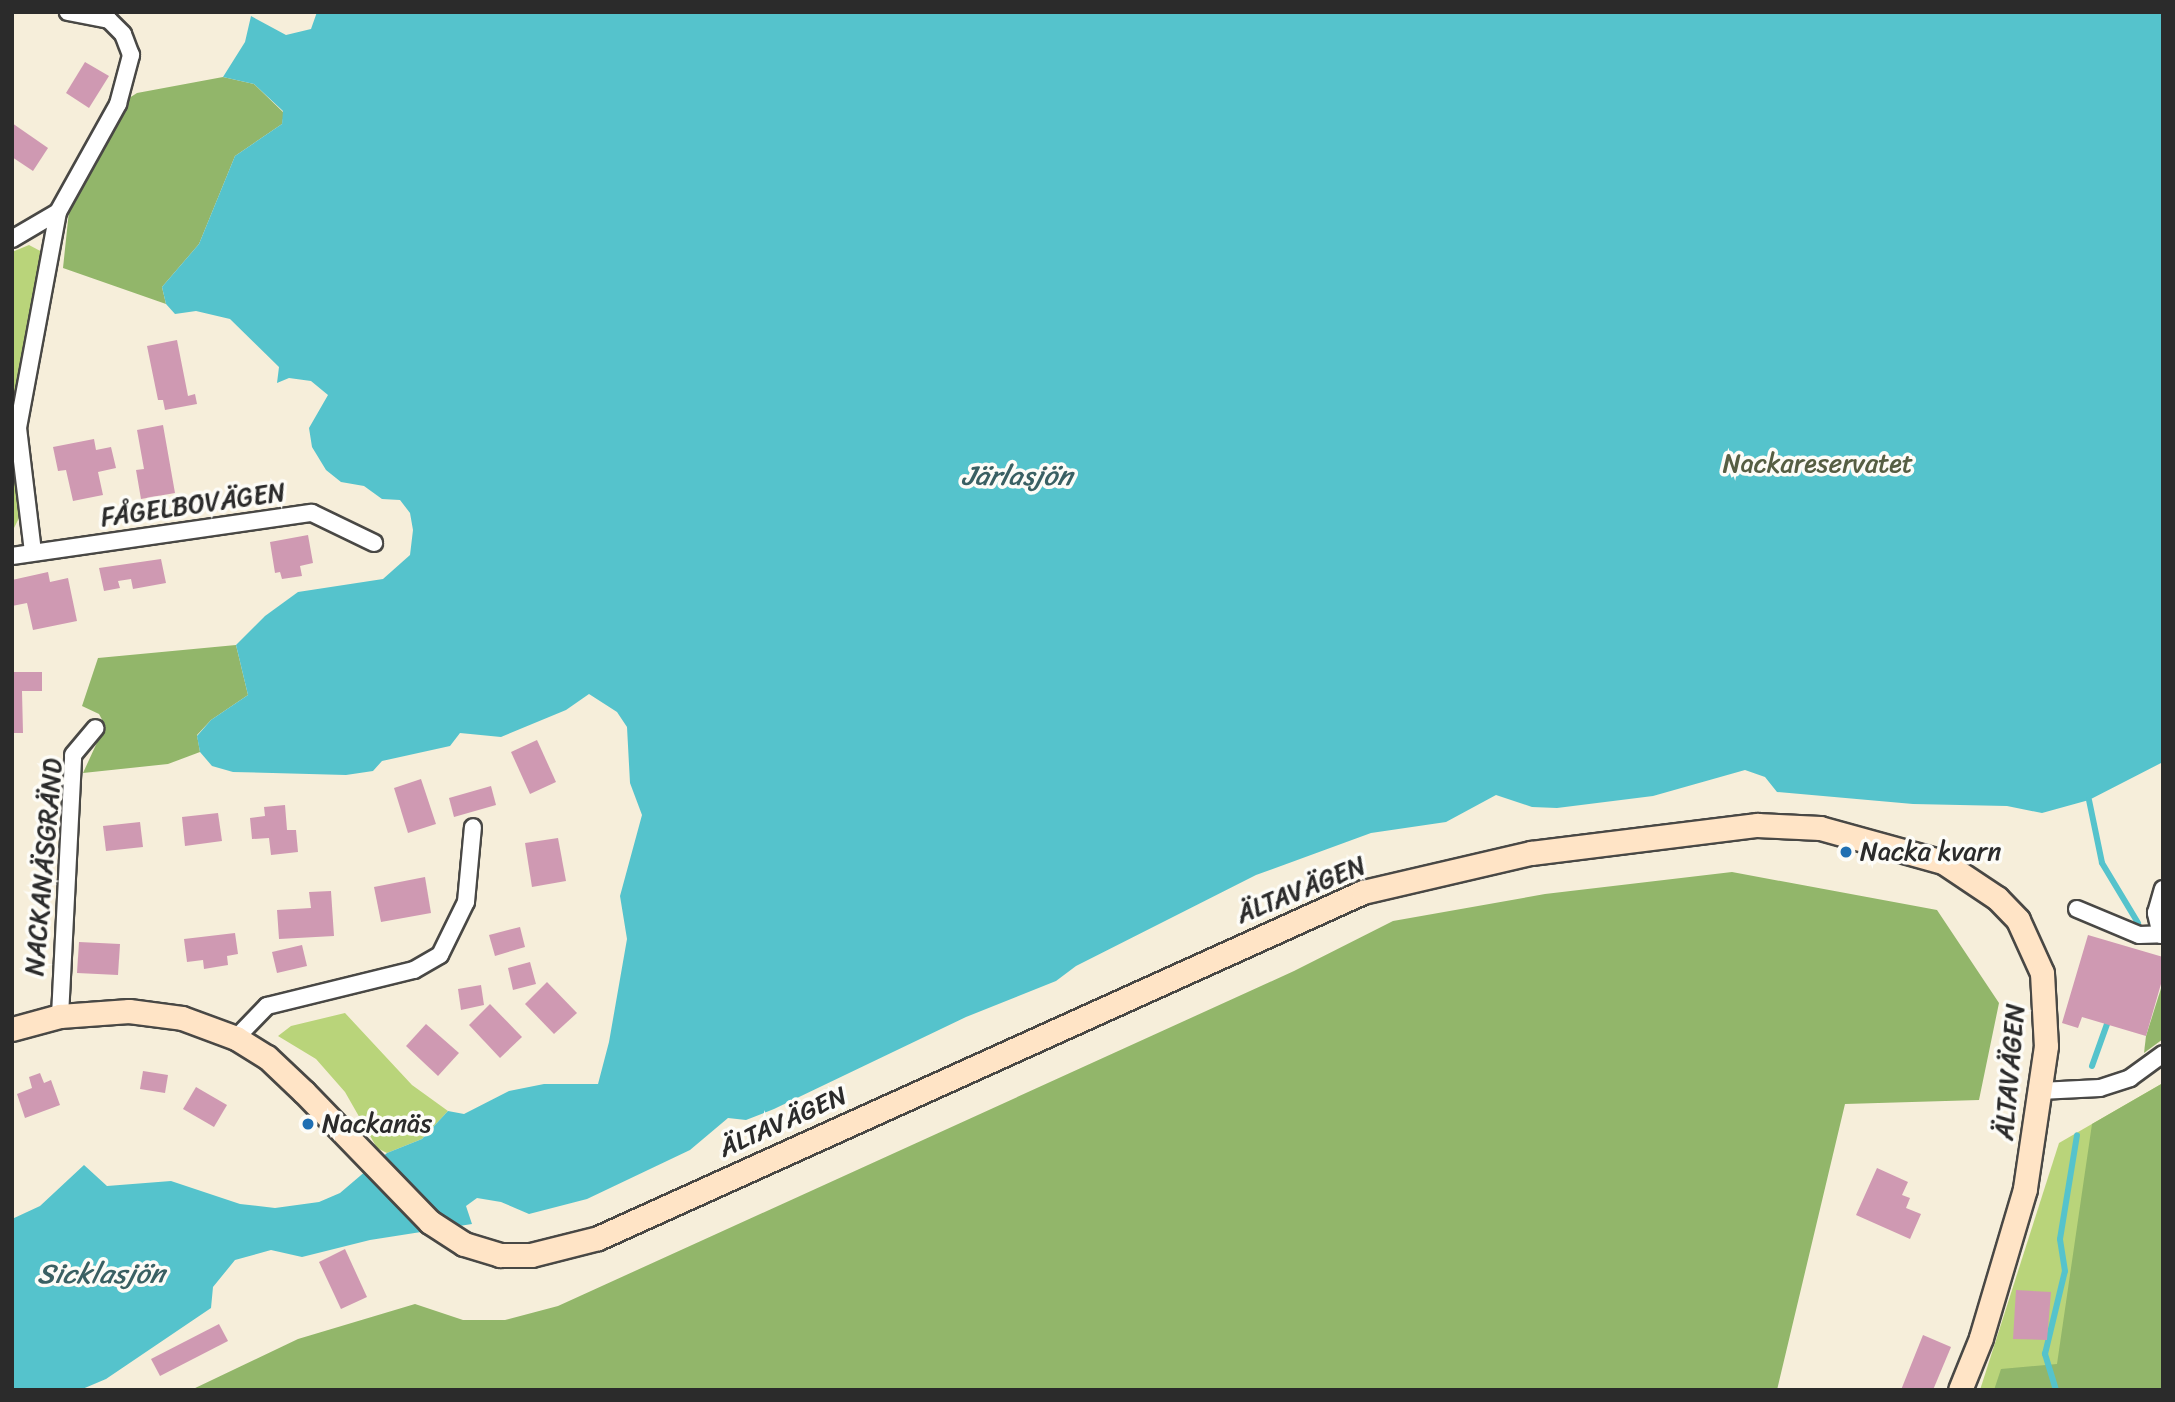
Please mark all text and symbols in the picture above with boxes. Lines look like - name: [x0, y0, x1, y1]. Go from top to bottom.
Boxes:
- park label: Nackareservatet: [1723, 448, 1913, 480]
- water label: Järlasjön: [962, 459, 1072, 493]
- street label: FÅGELBOVÄGEN: [99, 477, 287, 533]
- street label: NACKANÄSGRÄND: [19, 757, 69, 977]
- place label: Nacka kvarn: [1860, 836, 2001, 868]
- marker: Nacka kvarn: [1838, 844, 1854, 860]
- street label: ÄLTAVÄGEN: [1232, 850, 1370, 930]
- street label: ÄLTAVÄGEN: [1989, 1003, 2031, 1141]
- street label: ÄLTAVÄGEN: [714, 1080, 852, 1164]
- place label: Nackanäs: [322, 1108, 432, 1140]
- marker: Nackanäs: [300, 1116, 316, 1132]
- water label: Sicklasjön: [37, 1257, 165, 1291]

